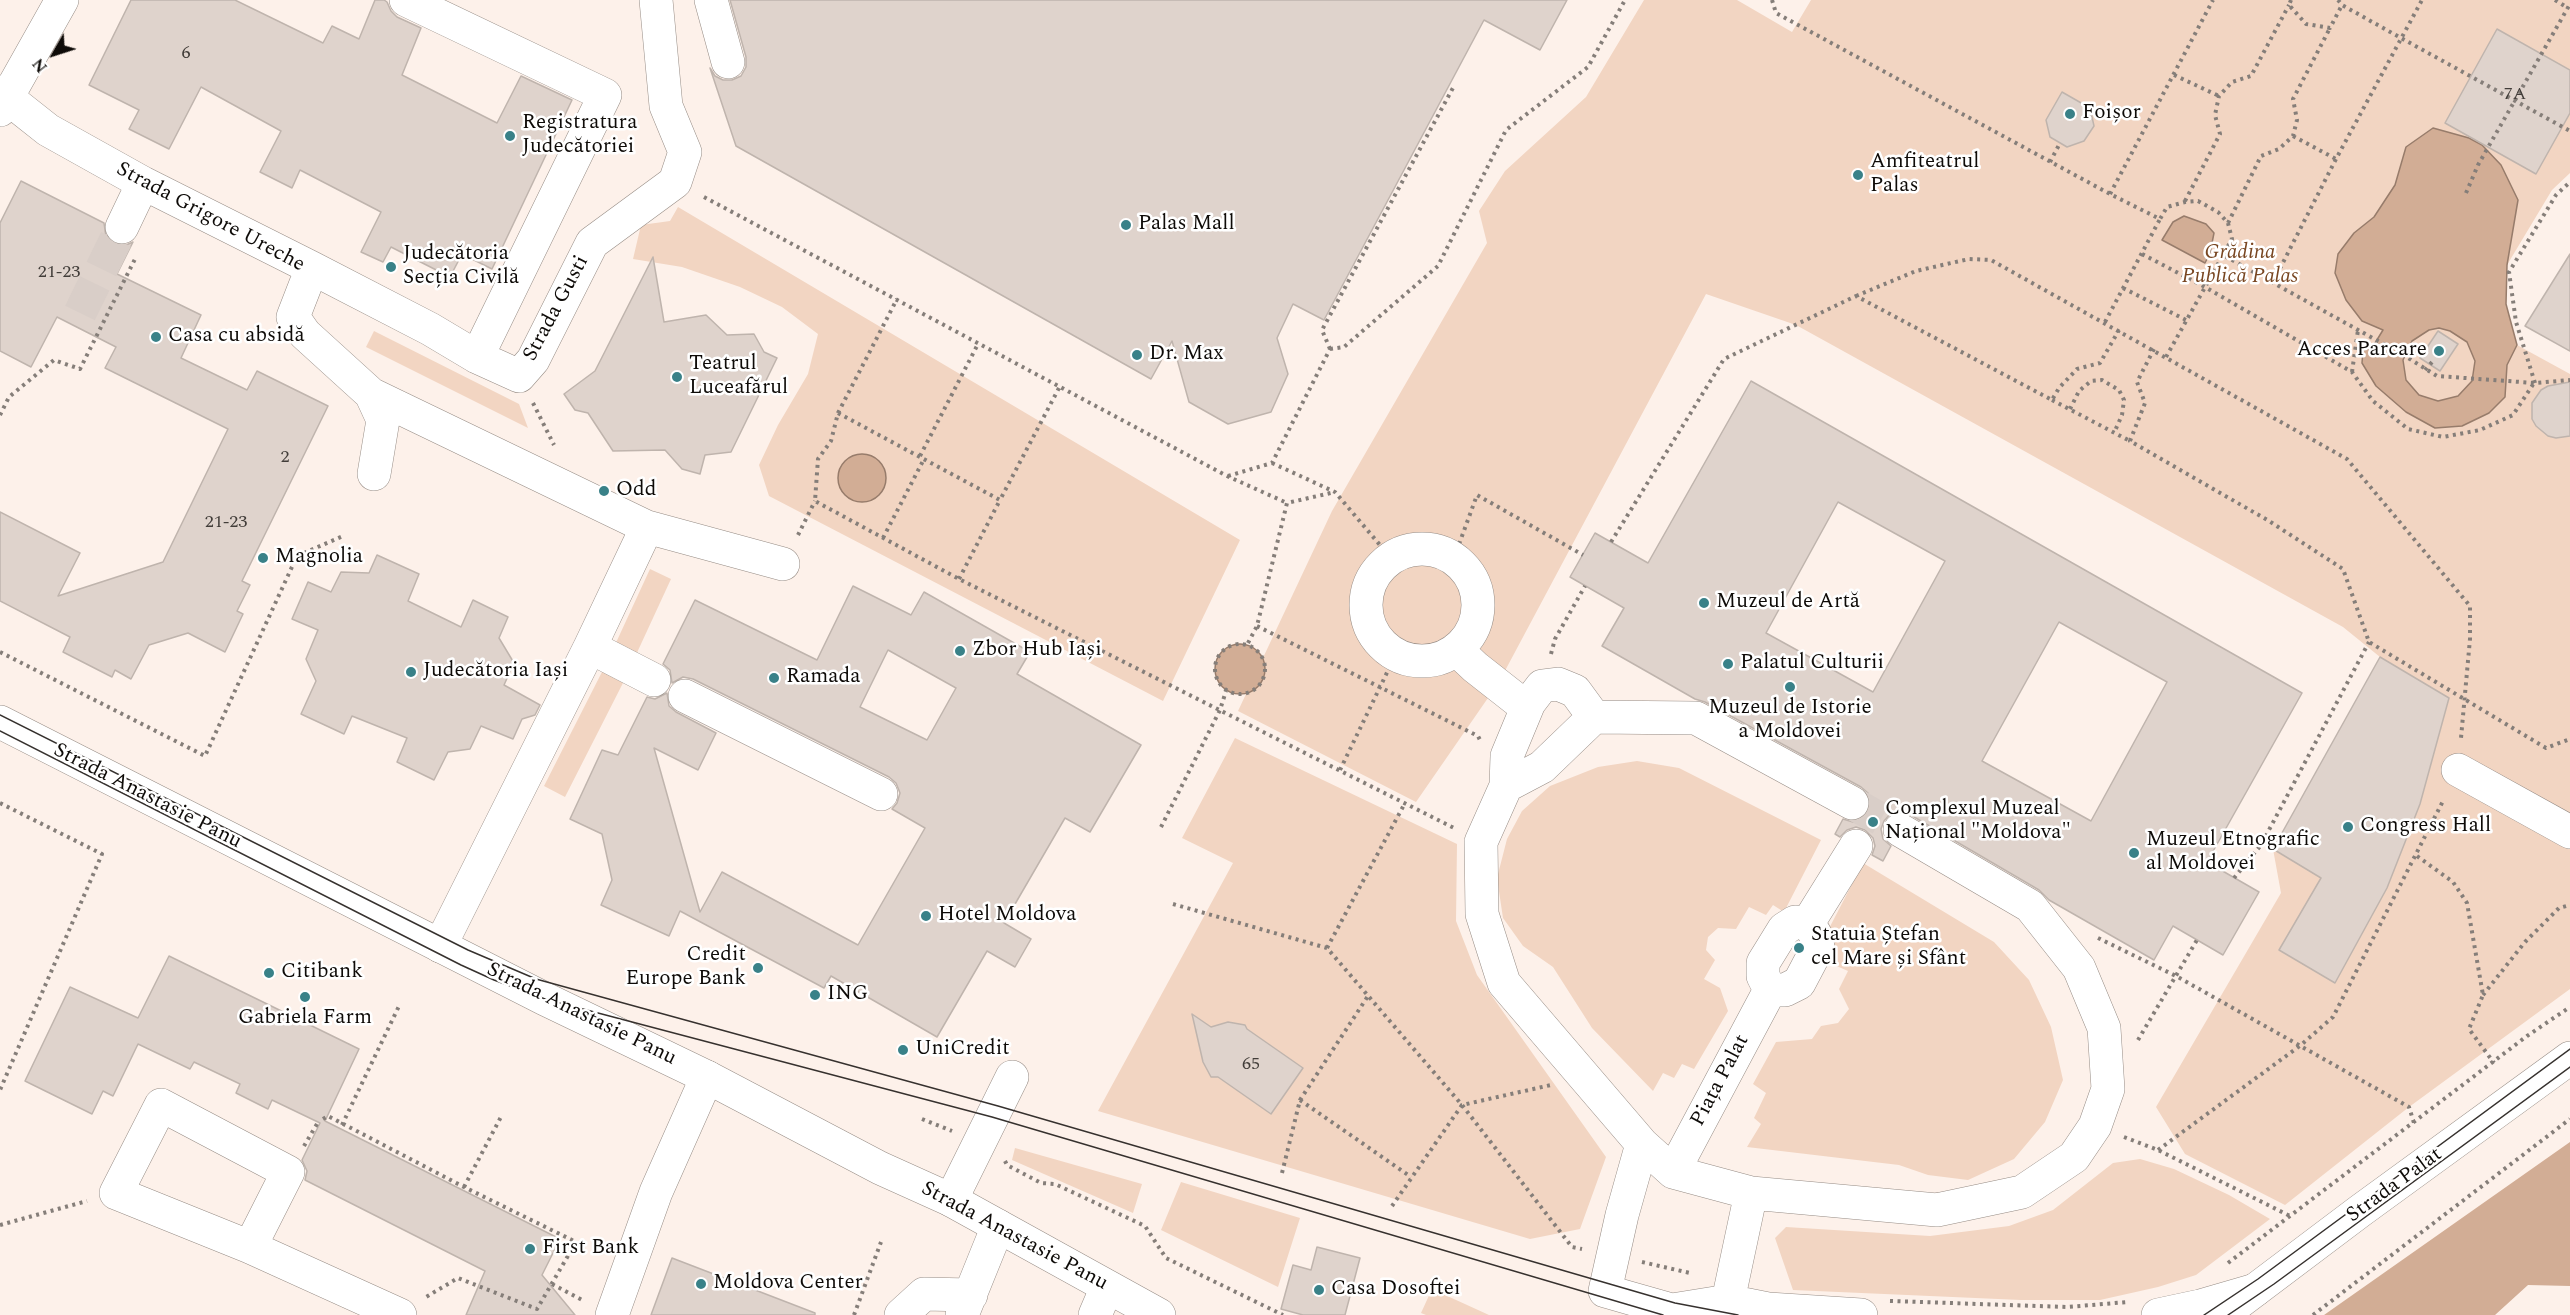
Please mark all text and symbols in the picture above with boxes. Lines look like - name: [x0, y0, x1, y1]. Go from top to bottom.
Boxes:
- north arrow: [24, 24, 84, 84]
- house number: 6: [182, 43, 190, 65]
- text: N: [27, 53, 53, 78]
- house number: 7A: [2504, 84, 2526, 106]
- place label: Foișor: [2082, 101, 2141, 127]
- marker: Foișor: [2063, 107, 2077, 121]
- place label: Registratura Judecătoriei: [522, 111, 637, 161]
- marker: Registratura Judecătoriei: [503, 129, 517, 143]
- place label: Amfiteatrul Palas: [1870, 150, 1979, 200]
- street label: Strada Grigore Ureche: [111, 158, 309, 278]
- marker: Amfiteatrul Palas: [1851, 168, 1865, 182]
- place label: Palas Mall: [1138, 212, 1235, 238]
- marker: Palas Mall: [1119, 218, 1133, 232]
- park label: Grădina Publică Palas: [2182, 241, 2298, 291]
- place label: Judecătoria Secția Civilă: [403, 242, 519, 292]
- street label: Strada Gusti: [519, 252, 595, 366]
- marker: Judecătoria Secția Civilă: [384, 260, 398, 274]
- house number: 21-23: [38, 262, 80, 284]
- place label: Casa cu absidă: [168, 324, 305, 350]
- marker: Casa cu absidă: [149, 330, 163, 344]
- place label: Acces Parcare: [2297, 338, 2427, 364]
- place label: Dr. Max: [1149, 342, 1224, 368]
- marker: Acces Parcare: [2432, 344, 2446, 358]
- marker: Dr. Max: [1130, 348, 1144, 362]
- place label: Teatrul Luceafărul: [689, 352, 788, 402]
- marker: Teatrul Luceafărul: [670, 370, 684, 384]
- house number: 2: [281, 447, 289, 469]
- place label: Odd: [616, 478, 656, 504]
- marker: Odd: [597, 484, 611, 498]
- house number: 21-23: [205, 512, 247, 534]
- place label: Magnolia: [275, 545, 363, 571]
- marker: Magnolia: [256, 551, 270, 565]
- place label: Muzeul de Artă: [1716, 590, 1860, 616]
- marker: Muzeul de Artă: [1697, 596, 1711, 610]
- place label: Zbor Hub Iași: [972, 638, 1102, 664]
- marker: Zbor Hub Iași: [953, 644, 967, 658]
- place label: Palatul Culturii: [1740, 651, 1884, 677]
- marker: Palatul Culturii: [1721, 657, 1735, 671]
- place label: Judecătoria Iași: [423, 659, 568, 685]
- marker: Judecătoria Iași: [404, 665, 418, 679]
- place label: Ramada: [786, 665, 861, 691]
- marker: Ramada: [767, 671, 781, 685]
- marker: Muzeul de Istorie a Moldovei: [1783, 680, 1797, 694]
- place label: Muzeul de Istorie a Moldovei: [1708, 696, 1872, 746]
- street label: Strada Anastasie Panu: [49, 739, 245, 855]
- place label: Complexul Muzeal Național "Moldova": [1885, 797, 2071, 847]
- place label: Congress Hall: [2360, 814, 2491, 840]
- marker: Complexul Muzeal Național "Moldova": [1866, 815, 1880, 829]
- marker: Congress Hall: [2341, 820, 2355, 834]
- place label: Muzeul Etnografic al Moldovei: [2146, 828, 2320, 878]
- marker: Muzeul Etnografic al Moldovei: [2127, 846, 2141, 860]
- place label: Hotel Moldova: [938, 903, 1076, 929]
- marker: Hotel Moldova: [919, 909, 933, 923]
- place label: Statuia Ștefan cel Mare și Sfânt: [1811, 923, 1966, 973]
- marker: Statuia Ștefan cel Mare și Sfânt: [1792, 941, 1806, 955]
- place label: Credit Europe Bank: [625, 943, 746, 993]
- street label: Strada Anastasie Panu: [482, 958, 680, 1072]
- place label: Citibank: [281, 960, 363, 986]
- marker: Credit Europe Bank: [751, 961, 765, 975]
- marker: Citibank: [262, 966, 276, 980]
- place label: ING: [827, 982, 868, 1008]
- marker: ING: [808, 988, 822, 1002]
- marker: Gabriela Farm: [298, 990, 312, 1004]
- place label: Gabriela Farm: [238, 1006, 372, 1032]
- street label: Piața Palat: [1686, 1031, 1756, 1131]
- place label: UniCredit: [915, 1037, 1010, 1063]
- marker: UniCredit: [896, 1043, 910, 1057]
- house number: 65: [1242, 1054, 1260, 1076]
- street label: Strada Palat: [2342, 1143, 2448, 1229]
- street label: Strada Anastasie Panu: [916, 1177, 1112, 1297]
- place label: First Bank: [542, 1236, 639, 1262]
- marker: First Bank: [523, 1242, 537, 1256]
- place label: Moldova Center: [713, 1271, 863, 1297]
- marker: Moldova Center: [694, 1277, 708, 1291]
- place label: Casa Dosoftei: [1331, 1277, 1460, 1303]
- marker: Casa Dosoftei: [1312, 1283, 1326, 1297]

